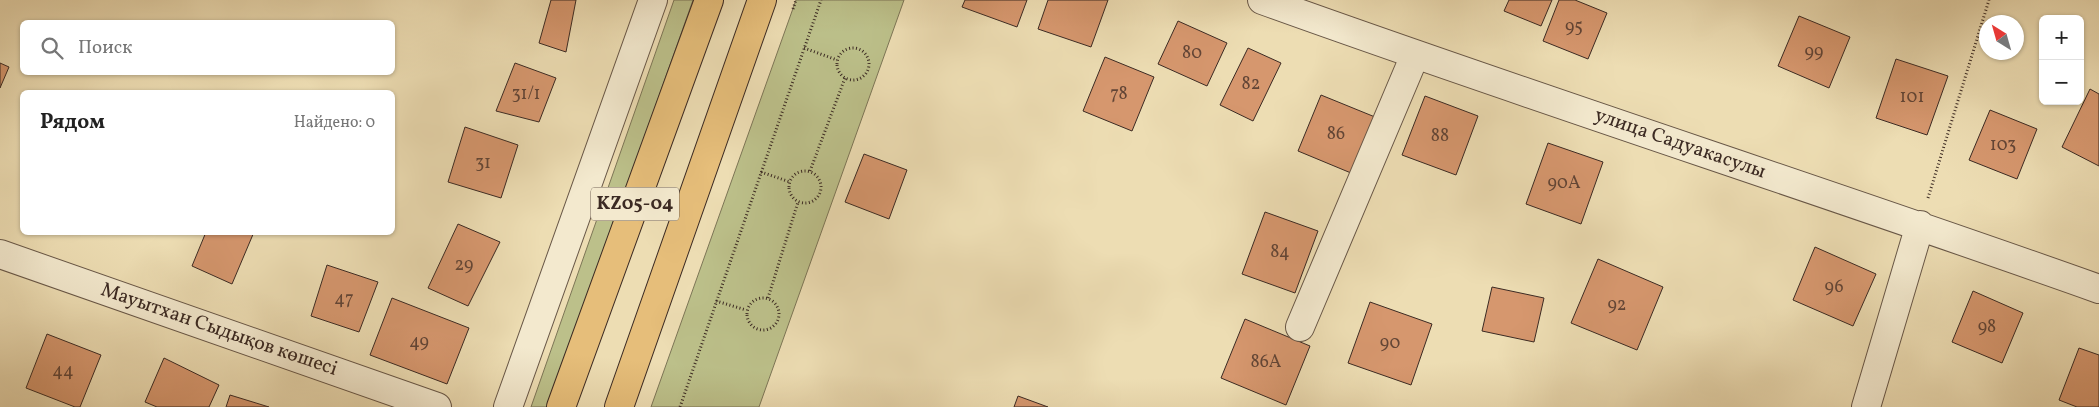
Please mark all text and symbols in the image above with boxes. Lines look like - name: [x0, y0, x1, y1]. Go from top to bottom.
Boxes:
- house number: 95: [1565, 15, 1583, 40]
- north arrow: [1979, 15, 2024, 60]
- map controls: [2039, 15, 2084, 105]
- button: +: [2039, 15, 2084, 60]
- search box: [20, 20, 395, 75]
- icon: search: [38, 34, 66, 62]
- text: Поиск: [78, 35, 132, 61]
- house number: 99: [1805, 40, 1823, 65]
- house number: 80: [1182, 41, 1202, 66]
- button: −: [2039, 60, 2084, 105]
- house number: 82: [1242, 72, 1260, 97]
- house number: 31/1: [511, 82, 541, 107]
- house number: 78: [1110, 82, 1128, 107]
- house number: 101: [1900, 85, 1924, 110]
- street label: улица Садуакасулы: [1591, 102, 1769, 186]
- text: Рядом: [40, 108, 105, 137]
- text: Найдено: 0: [294, 112, 375, 134]
- house number: 86: [1327, 122, 1345, 147]
- house number: 88: [1431, 124, 1449, 149]
- house number: 103: [1990, 133, 2016, 158]
- house number: 31: [475, 151, 491, 176]
- house number: 90А: [1547, 171, 1581, 196]
- road number: KZ05-04: [591, 188, 679, 220]
- house number: 84: [1270, 240, 1290, 265]
- house number: 29: [455, 253, 473, 278]
- house number: 96: [1824, 275, 1844, 300]
- street label: Мауытхан Сыдықов көшесі: [97, 276, 341, 384]
- house number: 47: [334, 287, 354, 312]
- house number: 92: [1607, 293, 1627, 318]
- house number: 98: [1978, 315, 1996, 340]
- house number: 49: [409, 330, 429, 355]
- house number: 90: [1380, 331, 1400, 356]
- house number: 86А: [1251, 350, 1282, 375]
- house number: 44: [52, 359, 74, 384]

